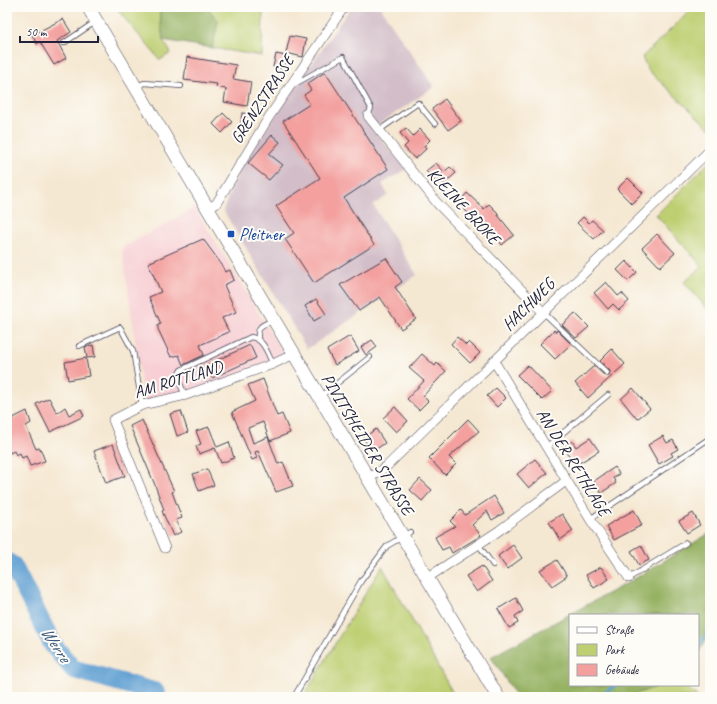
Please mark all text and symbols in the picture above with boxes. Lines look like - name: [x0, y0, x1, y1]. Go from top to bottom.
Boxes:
- scale bar: [20, 18, 98, 44]
- text: 50 m: [26, 24, 48, 40]
- street label: GRENZSTRASSE: [226, 49, 300, 148]
- street label: KLEINE BROKE: [423, 164, 506, 251]
- place label: Pleitner: [239, 224, 285, 245]
- marker: Pleitner: [226, 229, 236, 239]
- street label: HACHWEG: [498, 273, 560, 335]
- street label: AM ROTTLAND: [131, 355, 227, 403]
- street label: PIVITSHEIDER STRASSE: [317, 370, 419, 520]
- street label: AN DER RETHLAGE: [532, 405, 616, 522]
- legend: [569, 614, 699, 686]
- water label: Werre: [36, 622, 77, 668]
- text: Straße: [605, 622, 634, 638]
- text: Park: [605, 642, 626, 658]
- text: Gebäude: [605, 662, 639, 678]

